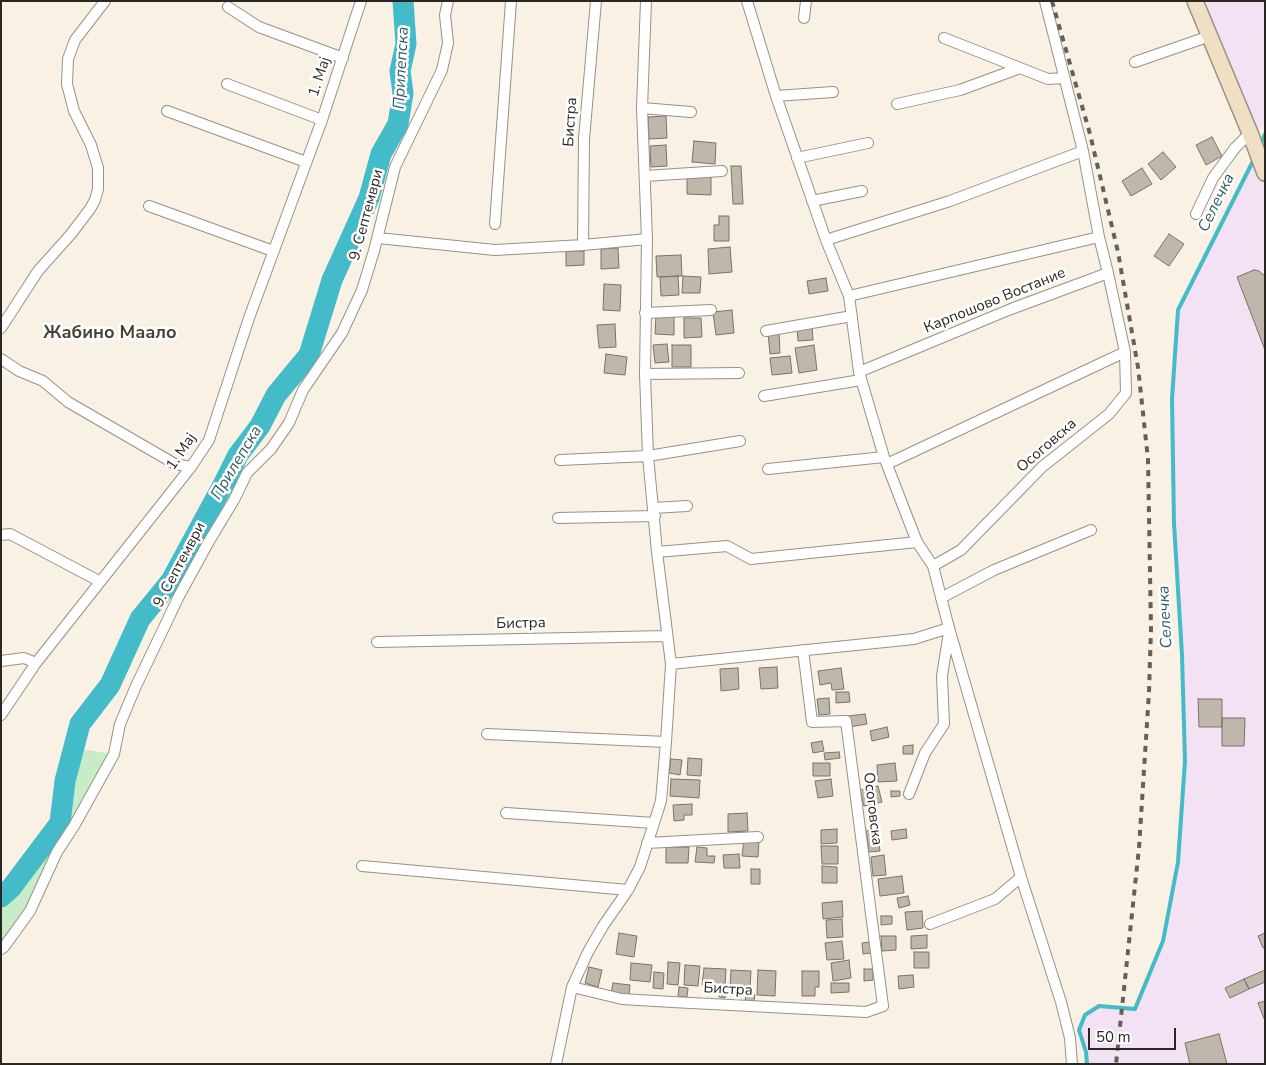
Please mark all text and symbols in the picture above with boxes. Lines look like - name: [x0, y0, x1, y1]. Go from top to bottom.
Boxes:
- water label: Прилепска: [390, 26, 414, 110]
- street label: 1. Мај: [305, 55, 335, 99]
- street label: Бистра: [560, 97, 582, 147]
- street label: 9. Септември: [346, 167, 388, 263]
- water label: Селечка: [1195, 170, 1239, 236]
- street label: Карпошово Востание: [922, 264, 1068, 338]
- district label: Жабино Маало: [43, 323, 177, 345]
- street label: Осоговска: [1013, 415, 1081, 477]
- water label: Прилепска: [207, 423, 267, 503]
- street label: 1. Мај: [163, 430, 201, 474]
- street label: 9. Септември: [150, 519, 210, 611]
- water label: Селечка: [1155, 585, 1177, 649]
- street label: Бистра: [496, 615, 546, 633]
- street label: Осоговска: [859, 771, 885, 847]
- street label: Бистра: [703, 980, 753, 1000]
- scale bar: [1091, 1018, 1178, 1050]
- text: 50 m: [1096, 1027, 1131, 1047]

